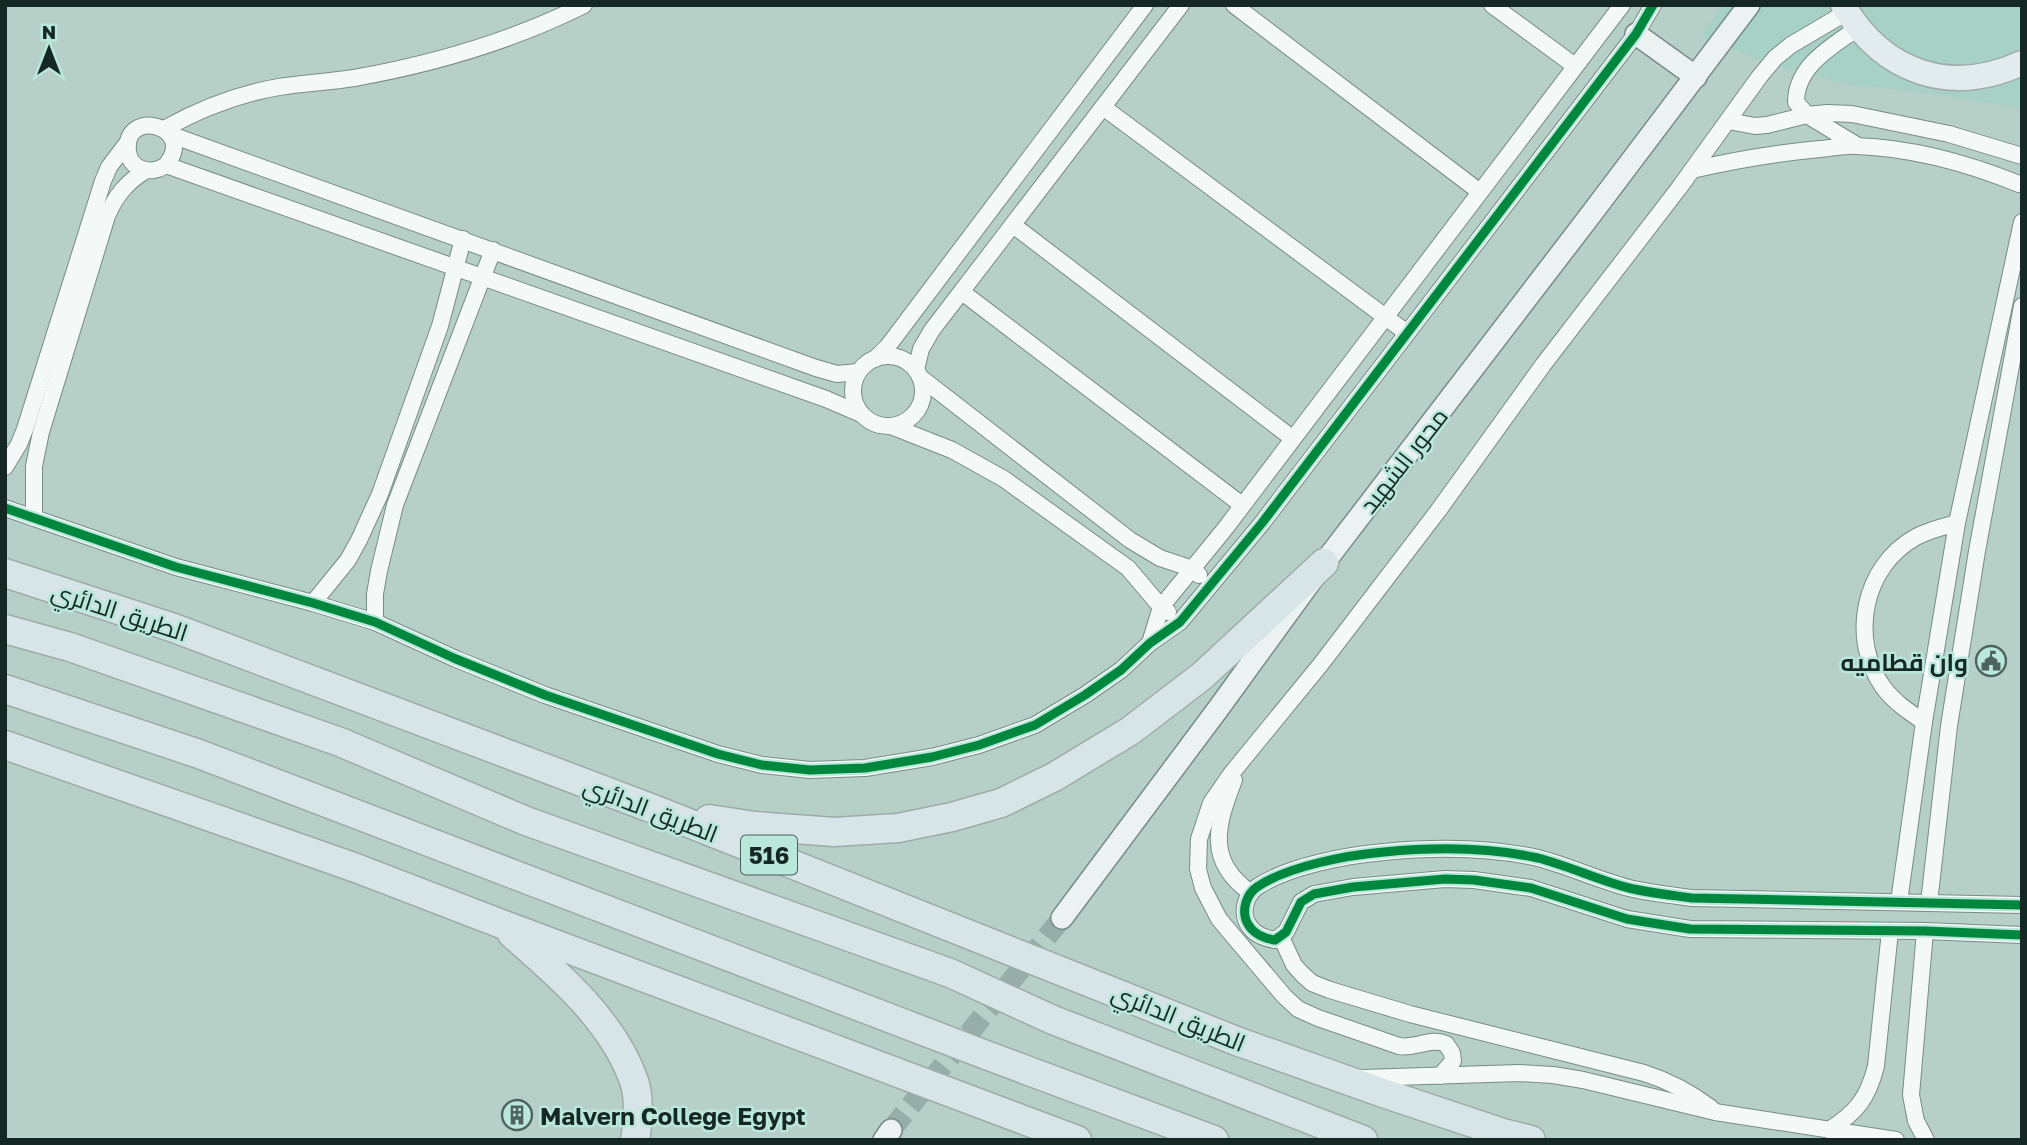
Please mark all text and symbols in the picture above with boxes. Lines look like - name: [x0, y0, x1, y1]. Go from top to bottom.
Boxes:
- north arrow: [14, 14, 84, 84]
- text: N: [42, 20, 56, 43]
- street label: محور الشهيد: [1353, 402, 1454, 519]
- street label: الطريق الدائري: [47, 575, 192, 651]
- public building icon: وان قطاميه: [1974, 644, 2008, 678]
- place label: وان قطاميه: [1841, 647, 1968, 677]
- street label: الطريق الدائري: [578, 770, 722, 853]
- road number: 516: [741, 835, 797, 874]
- street label: الطريق الدائري: [1106, 977, 1250, 1062]
- building icon: Malvern College Egypt: [500, 1098, 534, 1132]
- place label: Malvern College Egypt: [540, 1101, 806, 1130]

